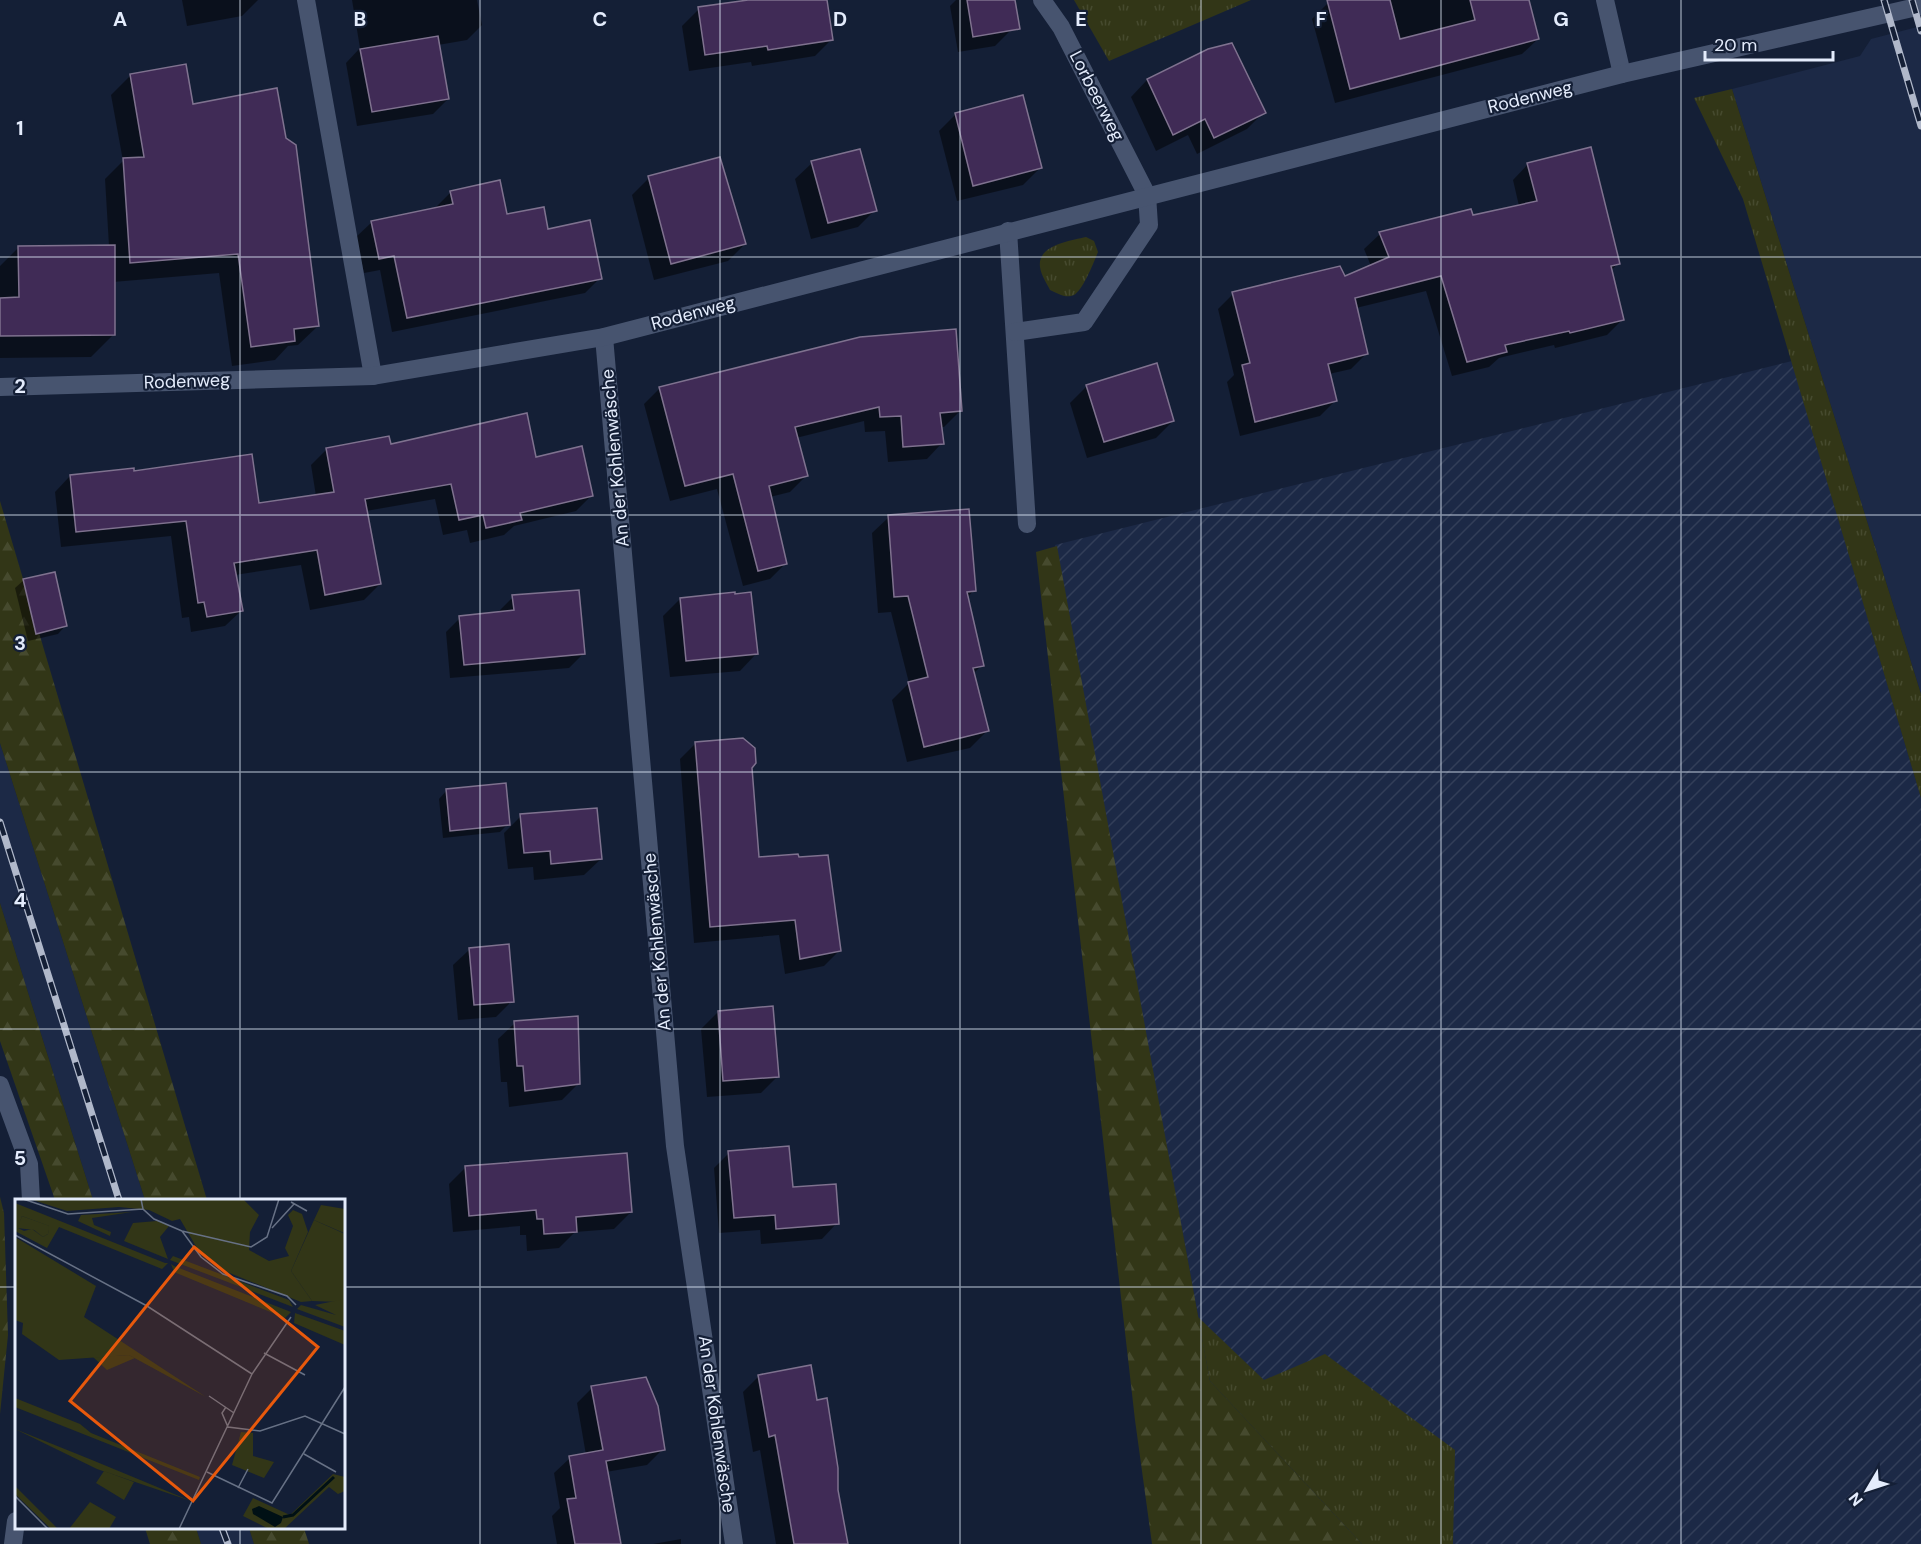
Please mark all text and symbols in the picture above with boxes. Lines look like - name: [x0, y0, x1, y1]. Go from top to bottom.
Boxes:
- text: A: [113, 6, 127, 32]
- text: B: [354, 6, 366, 32]
- text: C: [593, 6, 607, 32]
- text: D: [833, 6, 847, 32]
- text: E: [1075, 6, 1087, 32]
- text: F: [1315, 6, 1327, 32]
- text: G: [1553, 6, 1569, 32]
- scale bar: [1705, 24, 1832, 62]
- text: 20 m: [1714, 33, 1757, 57]
- street label: Lorbeerweg: [1064, 47, 1130, 145]
- street label: Rodenweg: [1485, 75, 1575, 119]
- text: 1: [16, 115, 24, 141]
- street label: Rodenweg: [648, 290, 738, 336]
- street label: Rodenweg: [143, 368, 231, 394]
- street label: An der Kohlenwäsche: [595, 368, 635, 548]
- text: 2: [14, 373, 26, 399]
- text: 3: [14, 630, 26, 656]
- street label: An der Kohlenwäsche: [637, 852, 677, 1032]
- text: 4: [14, 887, 27, 913]
- text: 5: [14, 1145, 26, 1171]
- inset map: [15, 1199, 345, 1529]
- street label: An der Kohlenwäsche: [693, 1334, 741, 1514]
- north arrow: [1837, 1460, 1897, 1520]
- text: N: [1844, 1488, 1868, 1510]

